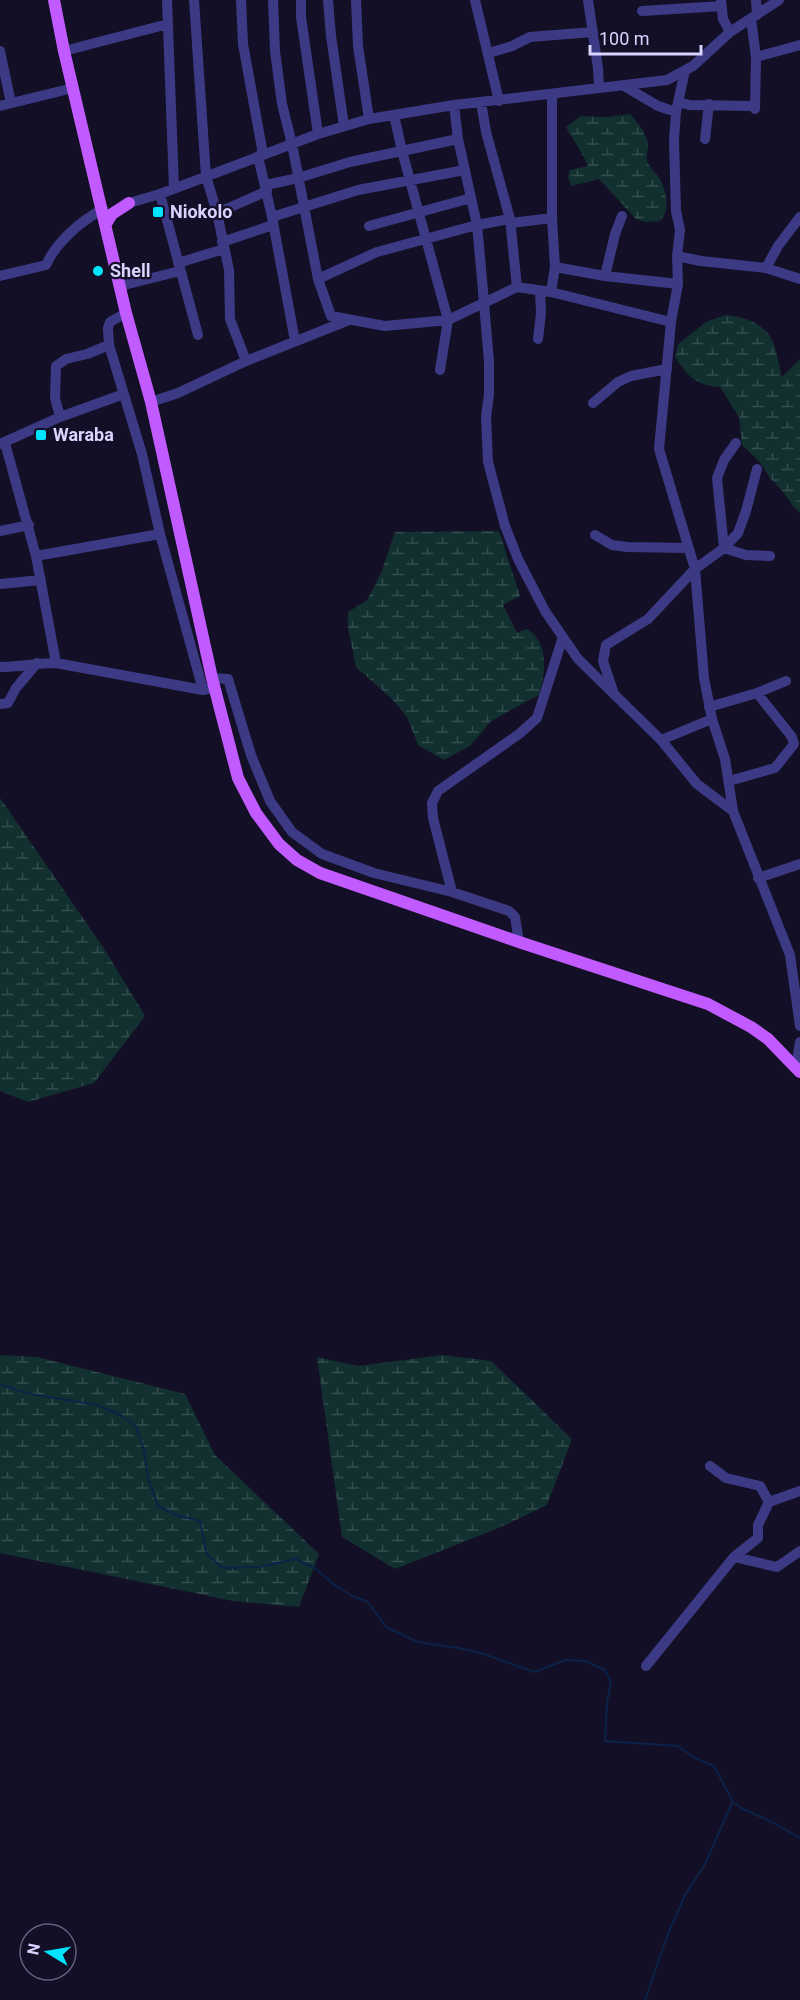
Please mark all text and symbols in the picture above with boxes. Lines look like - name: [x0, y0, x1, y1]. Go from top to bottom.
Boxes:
- scale bar: [590, 18, 701, 56]
- text: 100 m: [599, 28, 650, 49]
- place label: Niokolo: [170, 201, 232, 222]
- marker: Niokolo: [151, 205, 165, 219]
- place label: Shell: [110, 260, 150, 281]
- marker: Shell: [91, 264, 105, 278]
- place label: Waraba: [53, 424, 114, 445]
- marker: Waraba: [34, 428, 48, 442]
- north arrow: [18, 1922, 78, 1982]
- text: N: [23, 1942, 44, 1957]

